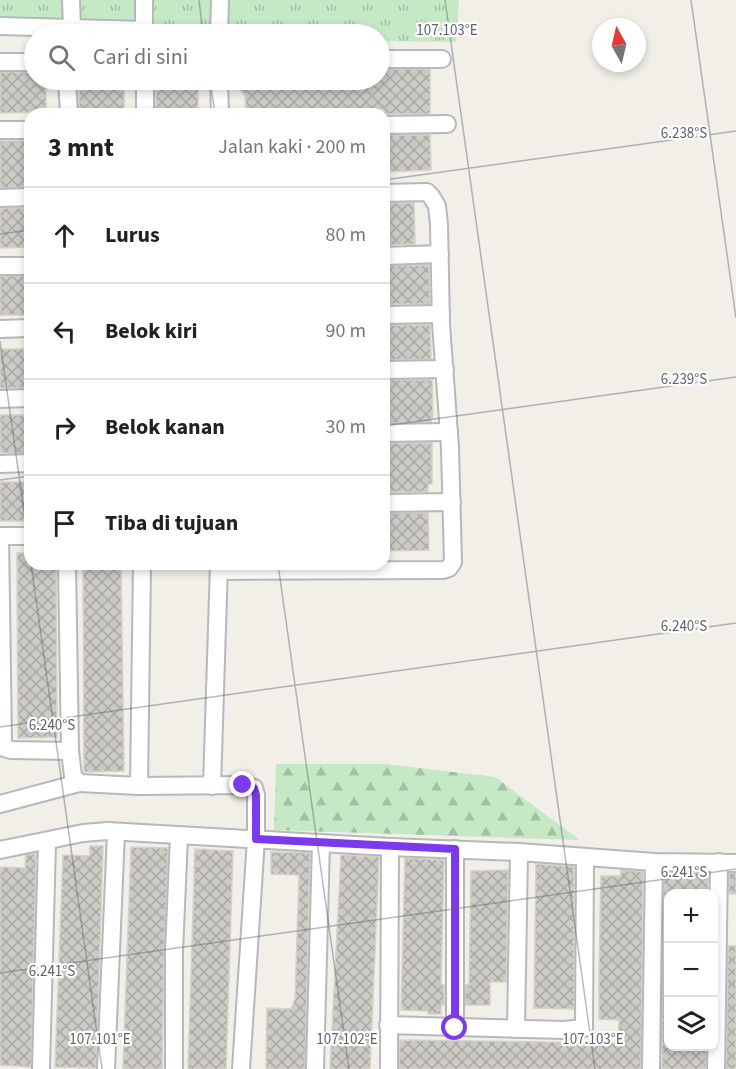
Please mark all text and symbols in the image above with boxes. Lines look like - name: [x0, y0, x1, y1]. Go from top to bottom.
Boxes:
- north arrow: [592, 18, 646, 72]
- text: 107.103°E: [416, 20, 478, 41]
- search box: [24, 24, 390, 90]
- icon: search: [45, 41, 78, 74]
- text: Cari di sini: [93, 41, 188, 73]
- text: 6.238°S: [661, 123, 707, 144]
- text: 3 mnt: [48, 129, 114, 166]
- text: Jalan kaki · 200 m: [218, 133, 366, 161]
- icon: ahead: [48, 219, 81, 252]
- text: Lurus: [105, 219, 160, 251]
- text: 80 m: [326, 221, 366, 249]
- icon: left: [48, 315, 81, 348]
- text: Belok kiri: [105, 315, 198, 347]
- text: 90 m: [326, 317, 366, 345]
- text: 6.239°S: [661, 369, 707, 390]
- icon: right: [48, 411, 81, 444]
- text: Belok kanan: [105, 411, 225, 443]
- text: 30 m: [326, 413, 366, 441]
- icon: arrive: [48, 507, 81, 540]
- text: Tiba di tujuan: [105, 507, 238, 539]
- text: 6.240°S: [661, 616, 707, 637]
- text: 6.240°S: [29, 715, 75, 736]
- route end: [229, 771, 255, 797]
- text: 6.241°S: [661, 862, 707, 883]
- map controls: [664, 889, 718, 1051]
- button: +: [664, 889, 718, 943]
- button: −: [664, 943, 718, 997]
- text: 6.241°S: [29, 961, 75, 982]
- button: layers: [664, 997, 718, 1051]
- route start: [441, 1014, 467, 1040]
- text: 107.101°E: [69, 1029, 131, 1050]
- text: 107.102°E: [316, 1029, 378, 1050]
- text: 107.103°E: [562, 1029, 624, 1050]

